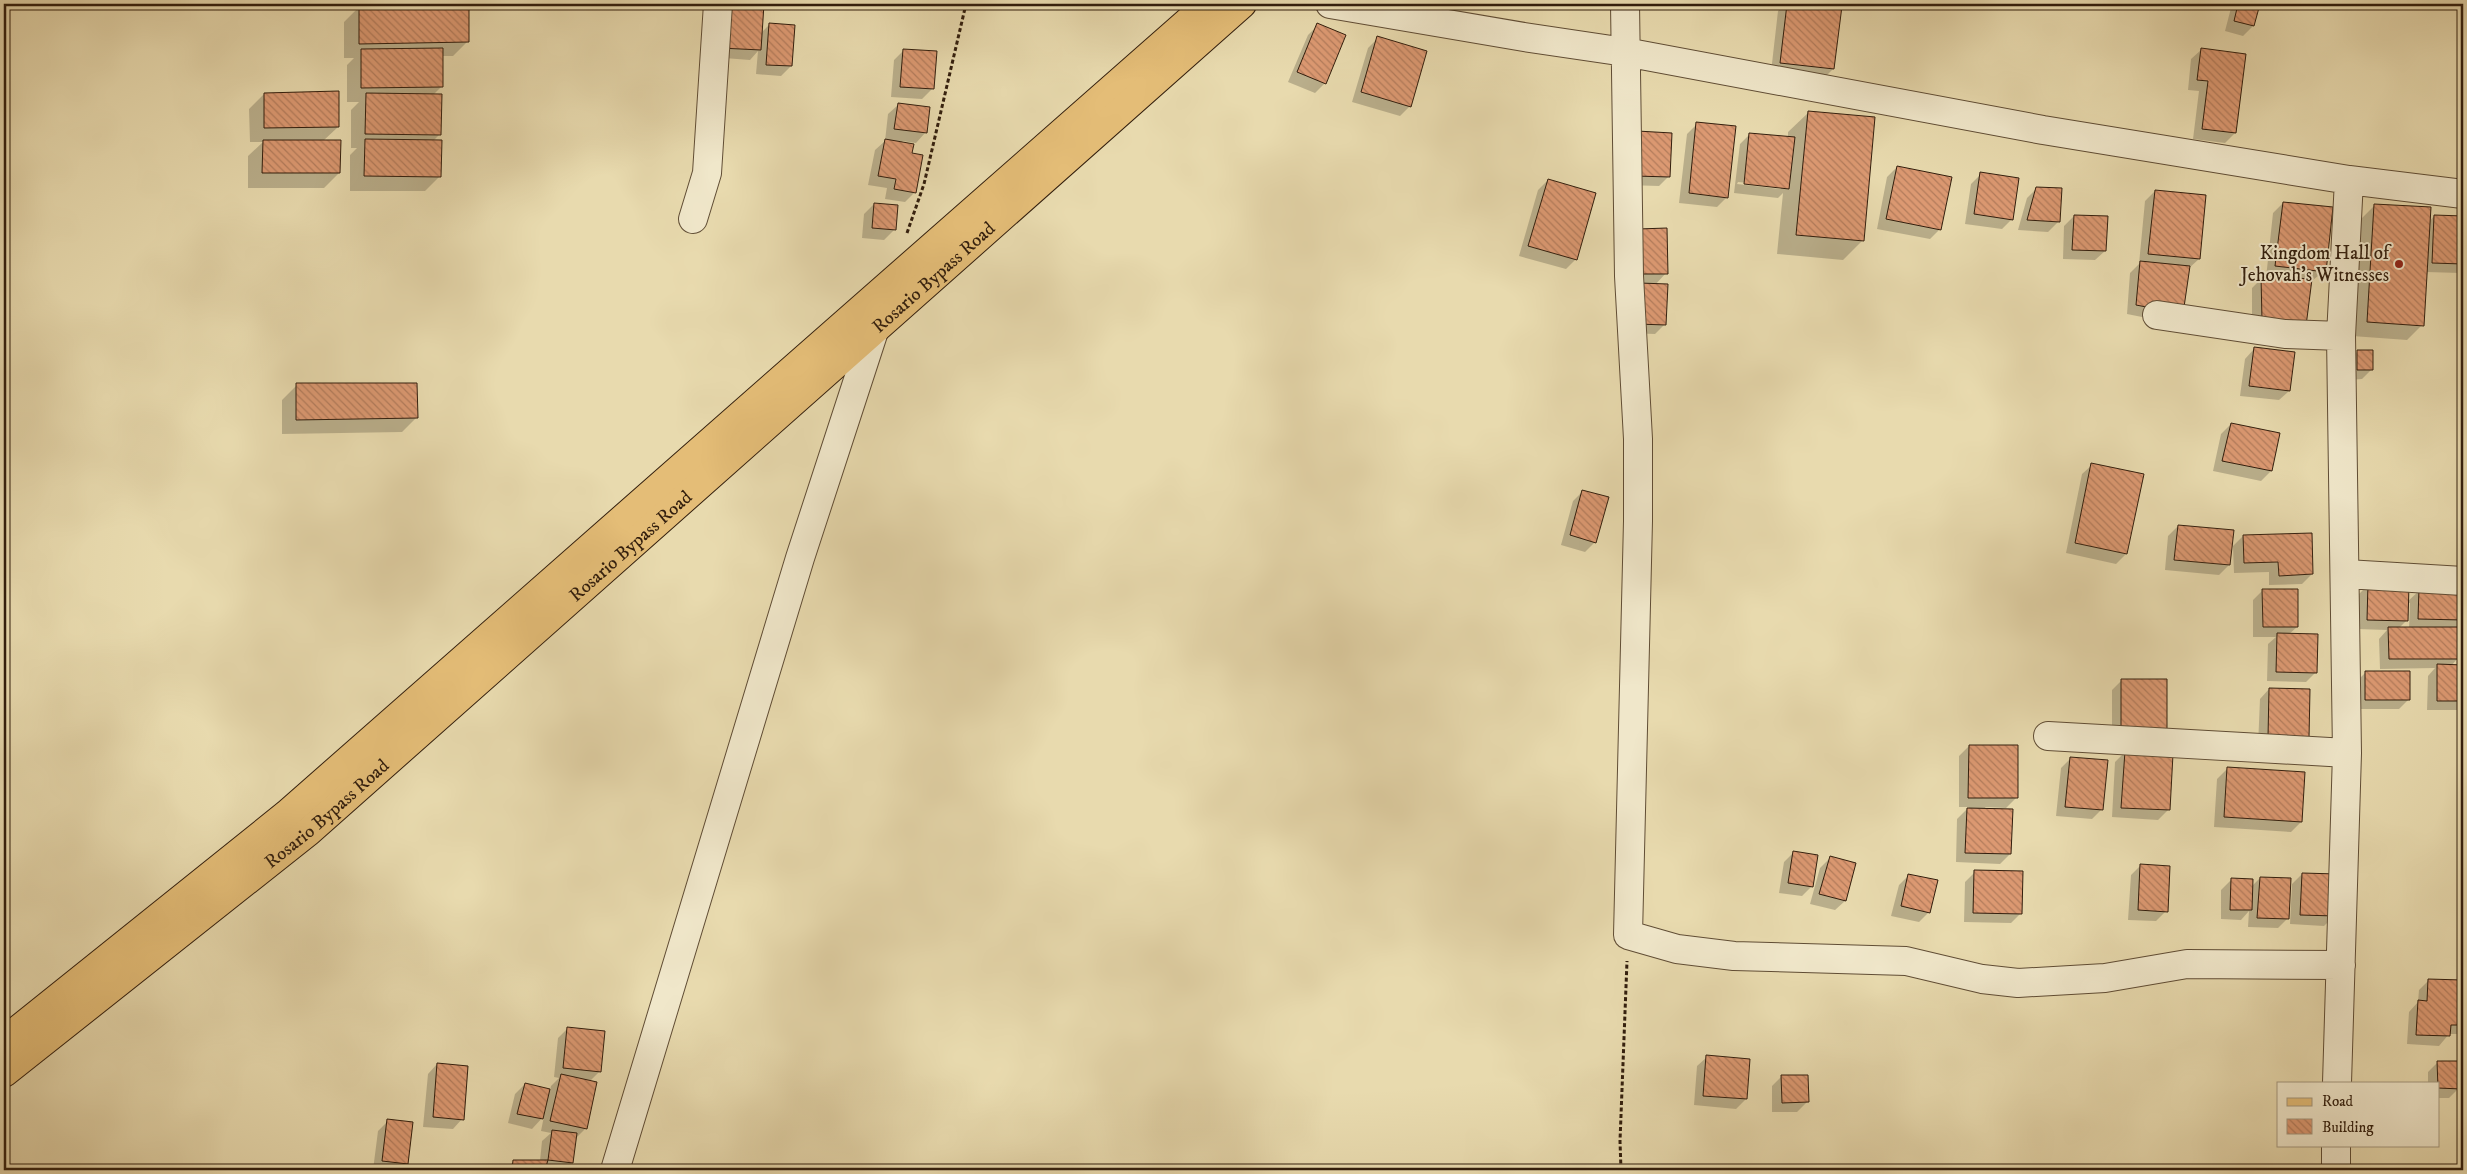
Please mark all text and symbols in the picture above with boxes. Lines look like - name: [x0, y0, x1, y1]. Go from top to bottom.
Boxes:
- street label: Rosario Bypass Road: [867, 217, 1000, 338]
- place label: Kingdom Hall of Jehovah's Witnesses: [2239, 242, 2392, 287]
- marker: Kingdom Hall of Jehovah's Witnesses: [2393, 258, 2405, 270]
- street label: Rosario Bypass Road: [564, 485, 697, 607]
- street label: Rosario Bypass Road: [260, 754, 394, 873]
- legend: [2277, 1082, 2440, 1146]
- text: Road: [2322, 1092, 2354, 1111]
- text: Building: [2322, 1118, 2374, 1137]

